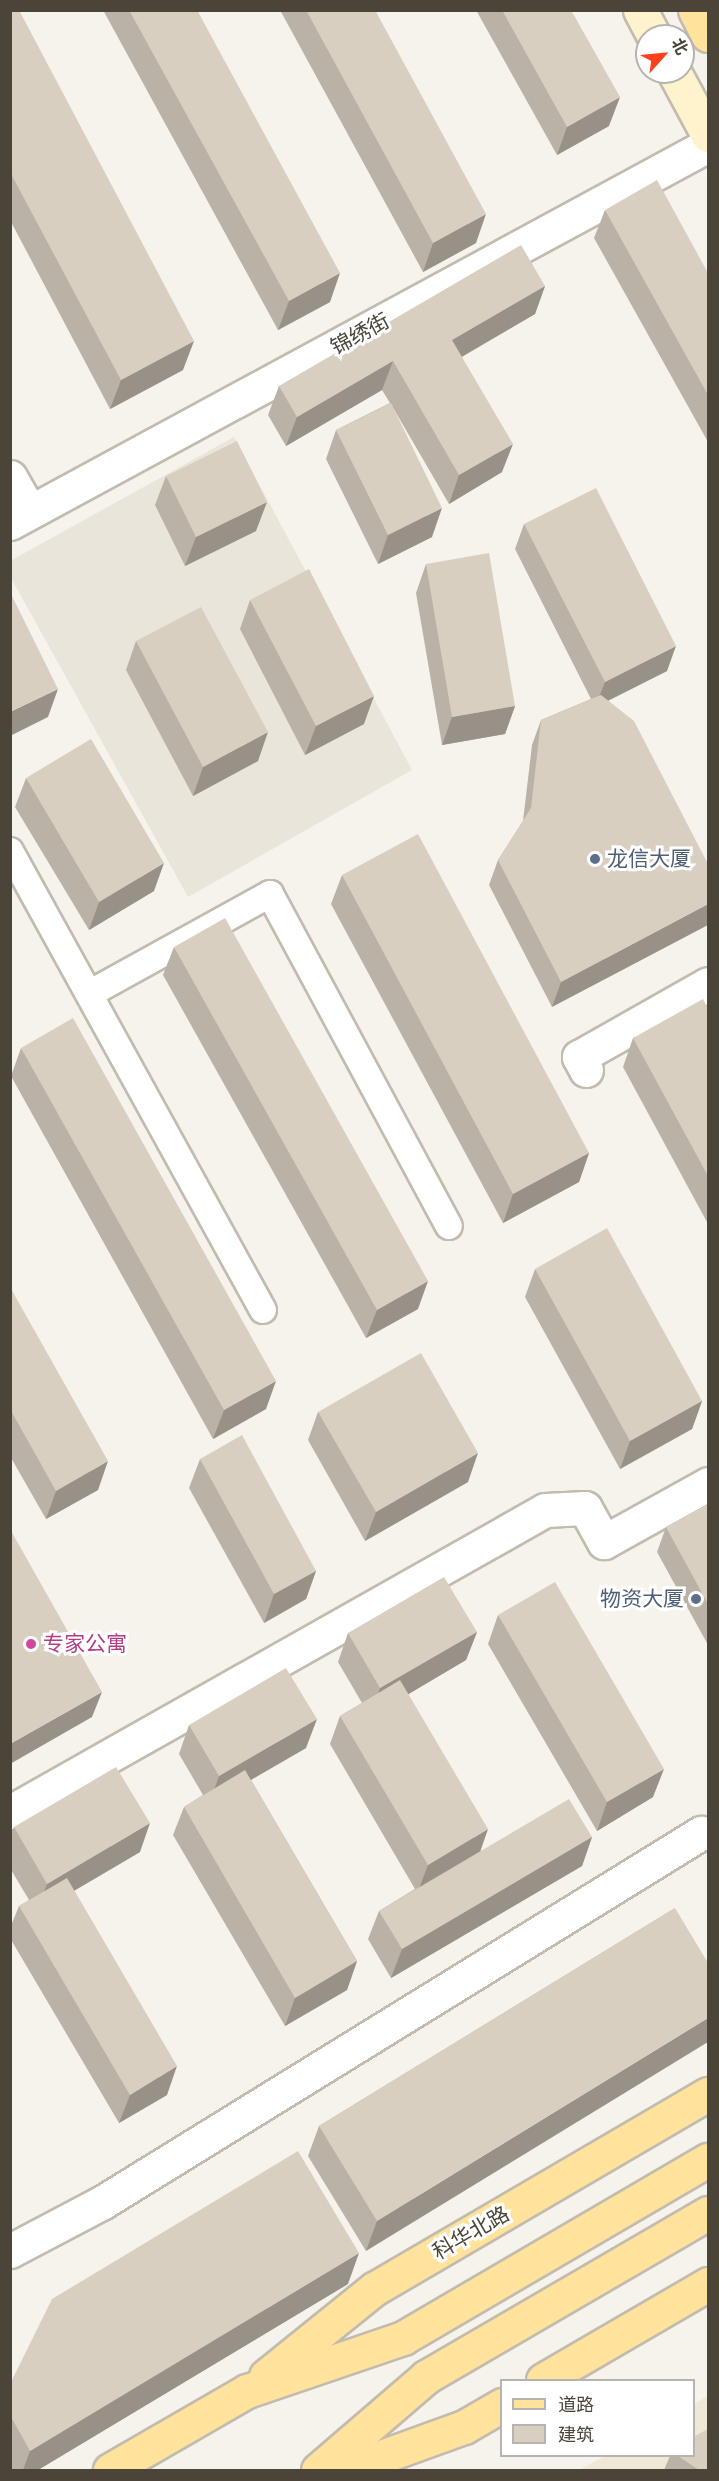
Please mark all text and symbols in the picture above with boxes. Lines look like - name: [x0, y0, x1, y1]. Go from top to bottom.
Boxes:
- north arrow: [635, 24, 695, 84]
- text: 北: [666, 34, 694, 59]
- street label: 锦绣街: [326, 308, 394, 360]
- place label: 龙信大厦: [607, 846, 691, 872]
- marker: 龙信大厦: [588, 852, 602, 866]
- place label: 物资大厦: [600, 1586, 684, 1612]
- marker: 物资大厦: [689, 1592, 703, 1606]
- place label: 专家公寓: [43, 1631, 127, 1657]
- marker: 专家公寓: [24, 1637, 38, 1651]
- street label: 科华北路: [428, 2201, 514, 2265]
- legend: [500, 2379, 695, 2457]
- text: 道路: [558, 2392, 594, 2418]
- text: 建筑: [558, 2422, 594, 2448]

